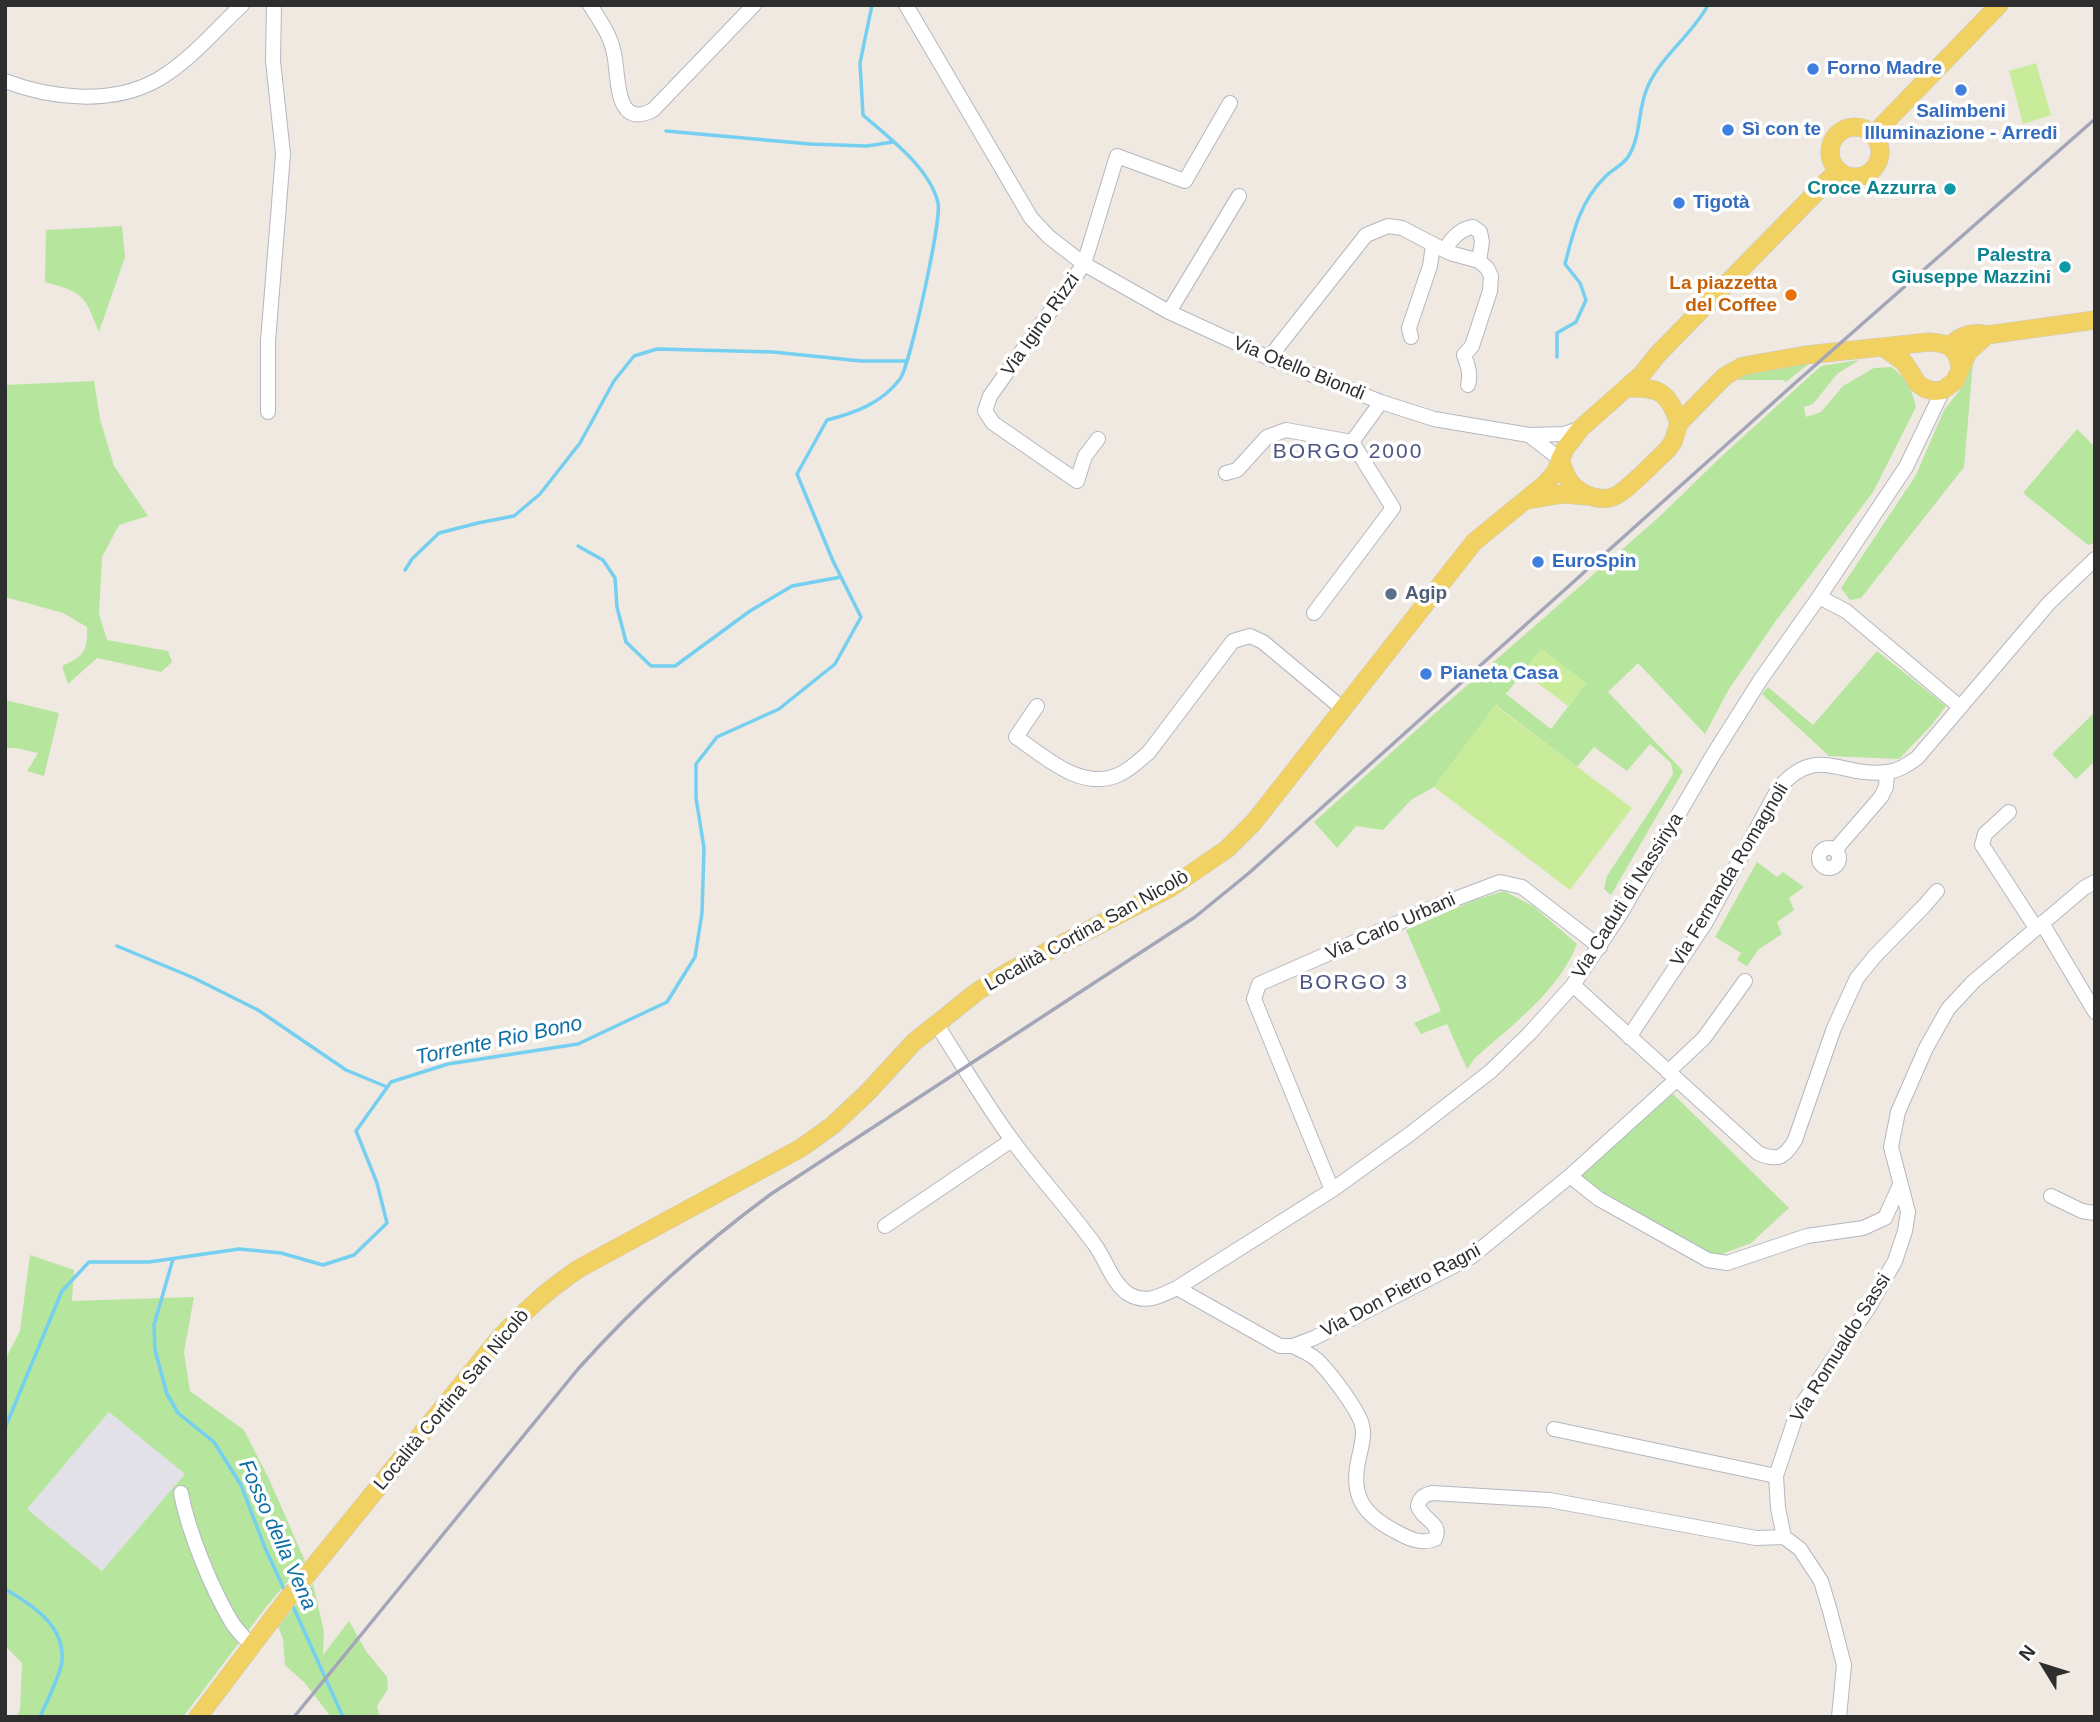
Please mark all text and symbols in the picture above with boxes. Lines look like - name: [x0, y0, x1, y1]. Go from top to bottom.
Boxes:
- place label: Forno Madre: [1827, 58, 1942, 80]
- marker: Forno Madre: [1805, 61, 1821, 77]
- marker: Salimbeni Illuminazione - Arredi: [1953, 82, 1969, 98]
- place label: Salimbeni Illuminazione - Arredi: [1864, 101, 2058, 145]
- place label: Sì con te: [1742, 119, 1821, 141]
- marker: Sì con te: [1720, 122, 1736, 138]
- place label: Croce Azzurra: [1807, 178, 1936, 200]
- marker: Croce Azzurra: [1942, 181, 1958, 197]
- place label: Tigotà: [1693, 192, 1750, 214]
- marker: Tigotà: [1671, 195, 1687, 211]
- place label: Palestra Giuseppe Mazzini: [1892, 245, 2051, 289]
- marker: Palestra Giuseppe Mazzini: [2057, 259, 2073, 275]
- street label: Via Igino Rizzi: [997, 269, 1085, 381]
- place label: La piazzetta del Coffee: [1669, 273, 1777, 317]
- marker: La piazzetta del Coffee: [1783, 287, 1799, 303]
- street label: Via Otello Biondi: [1230, 332, 1368, 406]
- district label: BORGO 2000: [1274, 439, 1422, 465]
- place label: EuroSpin: [1552, 551, 1636, 573]
- marker: EuroSpin: [1530, 554, 1546, 570]
- place label: Agip: [1405, 583, 1447, 605]
- marker: Agip: [1383, 586, 1399, 602]
- place label: Pianeta Casa: [1440, 663, 1558, 685]
- marker: Pianeta Casa: [1418, 666, 1434, 682]
- street label: Via Fernanda Romagnoli: [1666, 779, 1794, 971]
- street label: Via Caduti di Nassiriya: [1568, 809, 1688, 983]
- street label: Località Cortina San Nicolò: [981, 865, 1193, 997]
- street label: Via Carlo Urbani: [1323, 888, 1459, 966]
- district label: BORGO 3: [1300, 970, 1408, 996]
- water label: Torrente Rio Bono: [413, 1011, 585, 1071]
- street label: Via Don Pietro Ragni: [1317, 1239, 1485, 1343]
- street label: Via Romualdo Sassi: [1786, 1270, 1896, 1426]
- street label: Località Cortina San Nicolò: [370, 1305, 534, 1495]
- water label: Fosso della Vena: [233, 1456, 321, 1614]
- north arrow: [2009, 1631, 2079, 1701]
- text: N: [2015, 1641, 2040, 1665]

